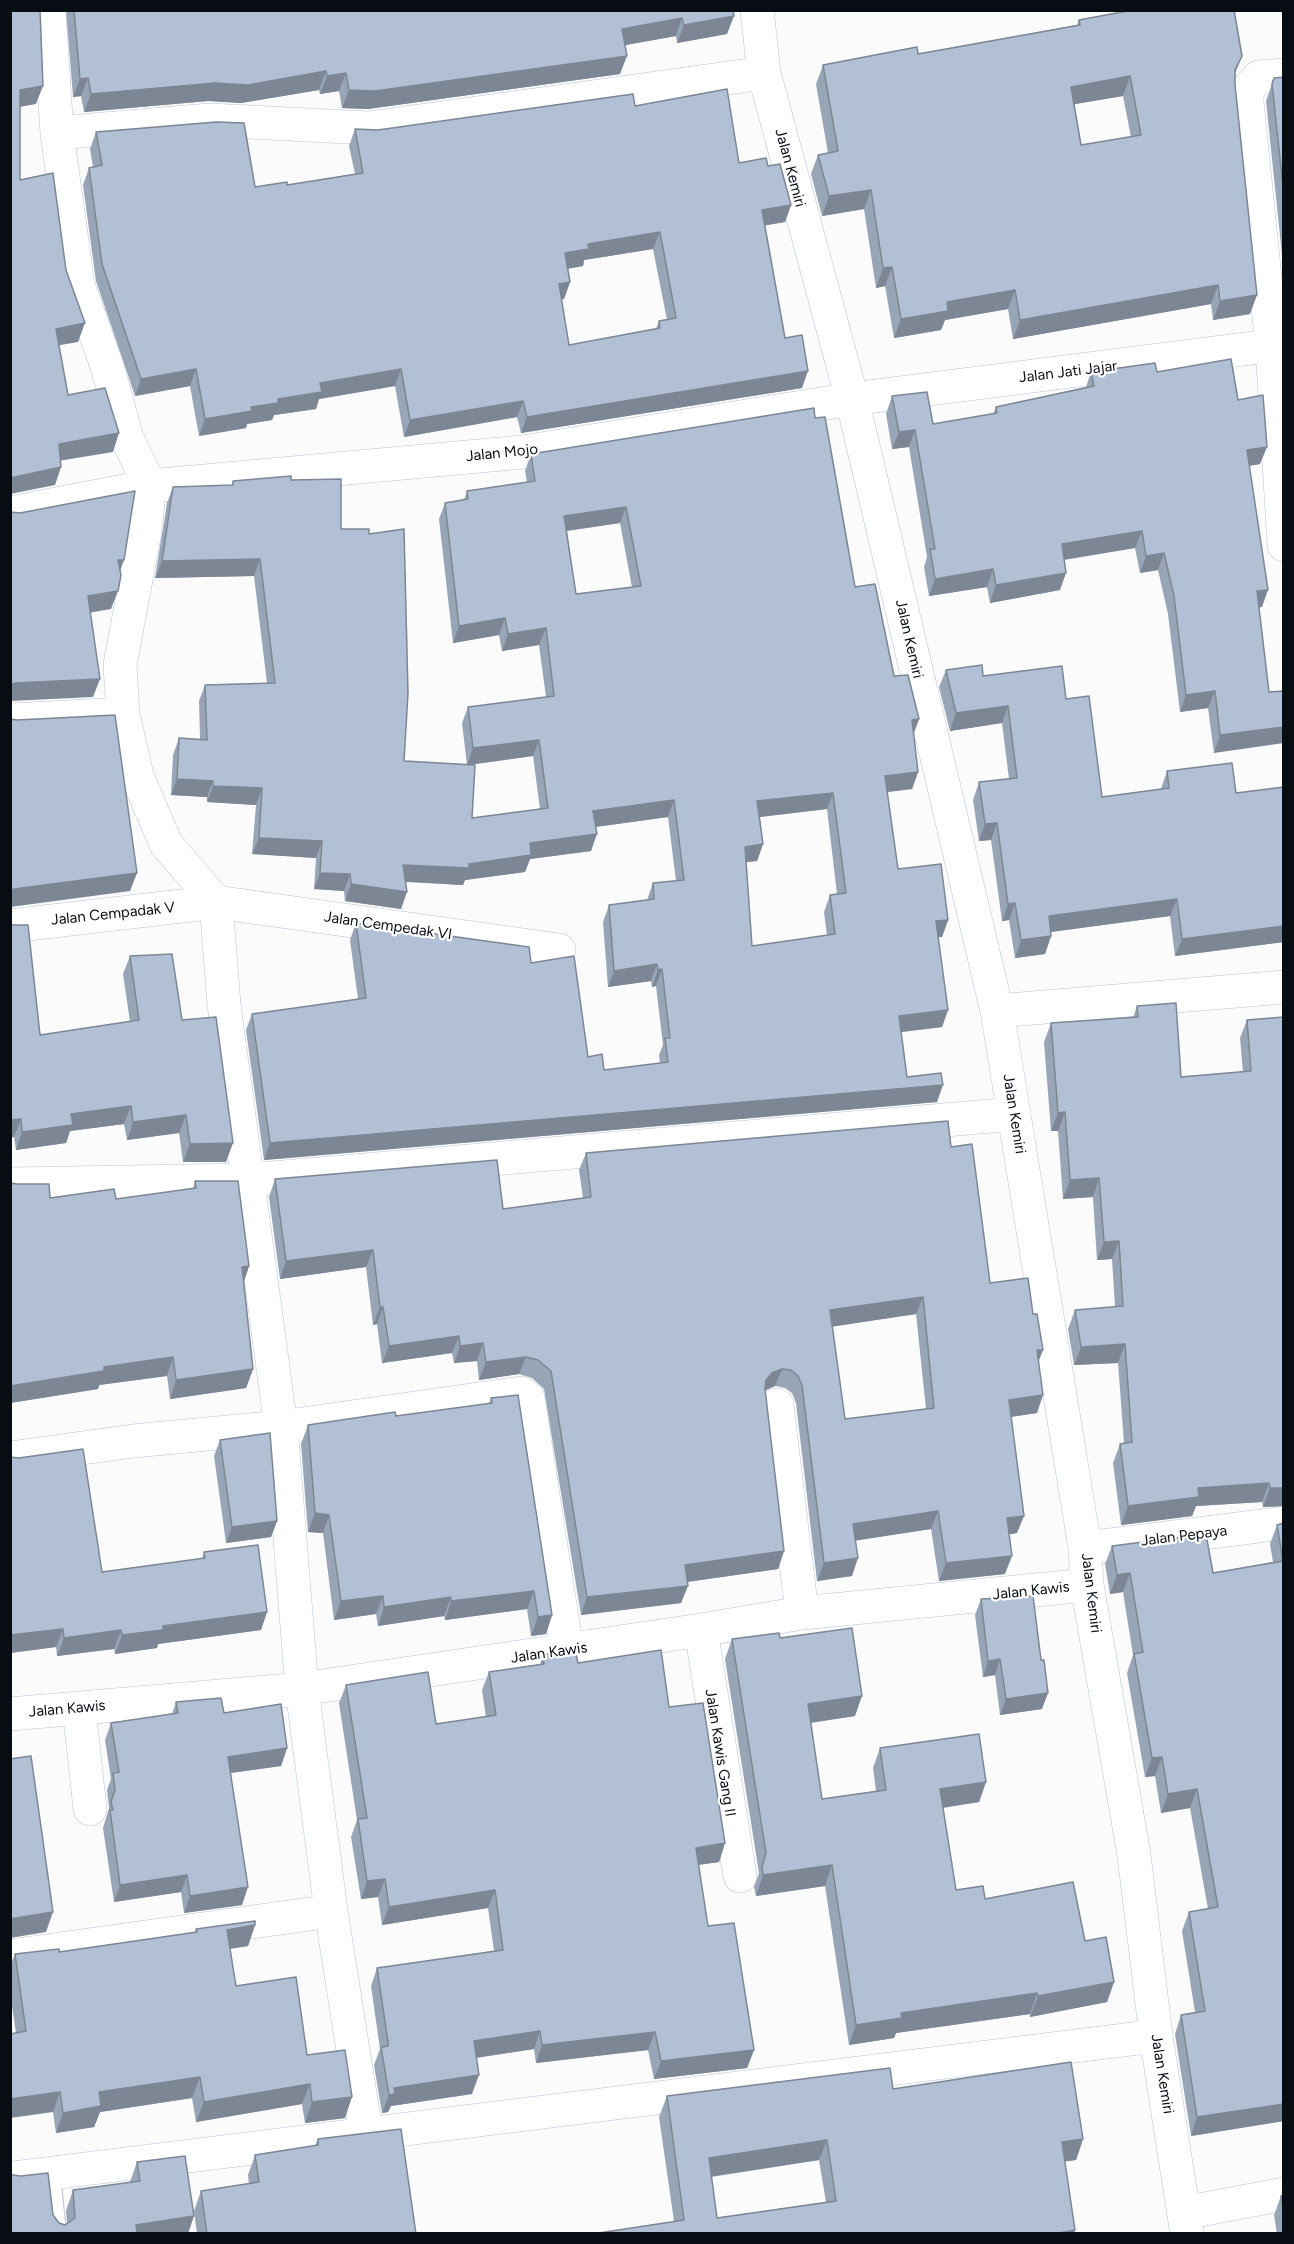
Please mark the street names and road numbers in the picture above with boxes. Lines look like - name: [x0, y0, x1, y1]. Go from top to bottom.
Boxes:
- street label: Jalan Kemiri: [771, 127, 809, 209]
- street label: Jalan Jati Jajar: [1018, 357, 1118, 387]
- street label: Jalan Mojo: [465, 440, 539, 466]
- street label: Jalan Kemiri: [891, 598, 927, 680]
- street label: Jalan Cempadak V: [50, 899, 176, 929]
- street label: Jalan Cempedak VI: [323, 908, 453, 944]
- street label: Jalan Kemiri: [999, 1073, 1029, 1155]
- street label: Jalan Pepaya: [1140, 1522, 1228, 1550]
- street label: Jalan Kemiri: [1077, 1552, 1105, 1634]
- street label: Jalan Kawis: [992, 1578, 1070, 1604]
- street label: Jalan Kawis: [510, 1639, 588, 1667]
- street label: Jalan Kawis Gang II: [701, 1688, 739, 1818]
- street label: Jalan Kawis: [28, 1697, 106, 1721]
- street label: Jalan Kemiri: [1147, 2033, 1177, 2115]

